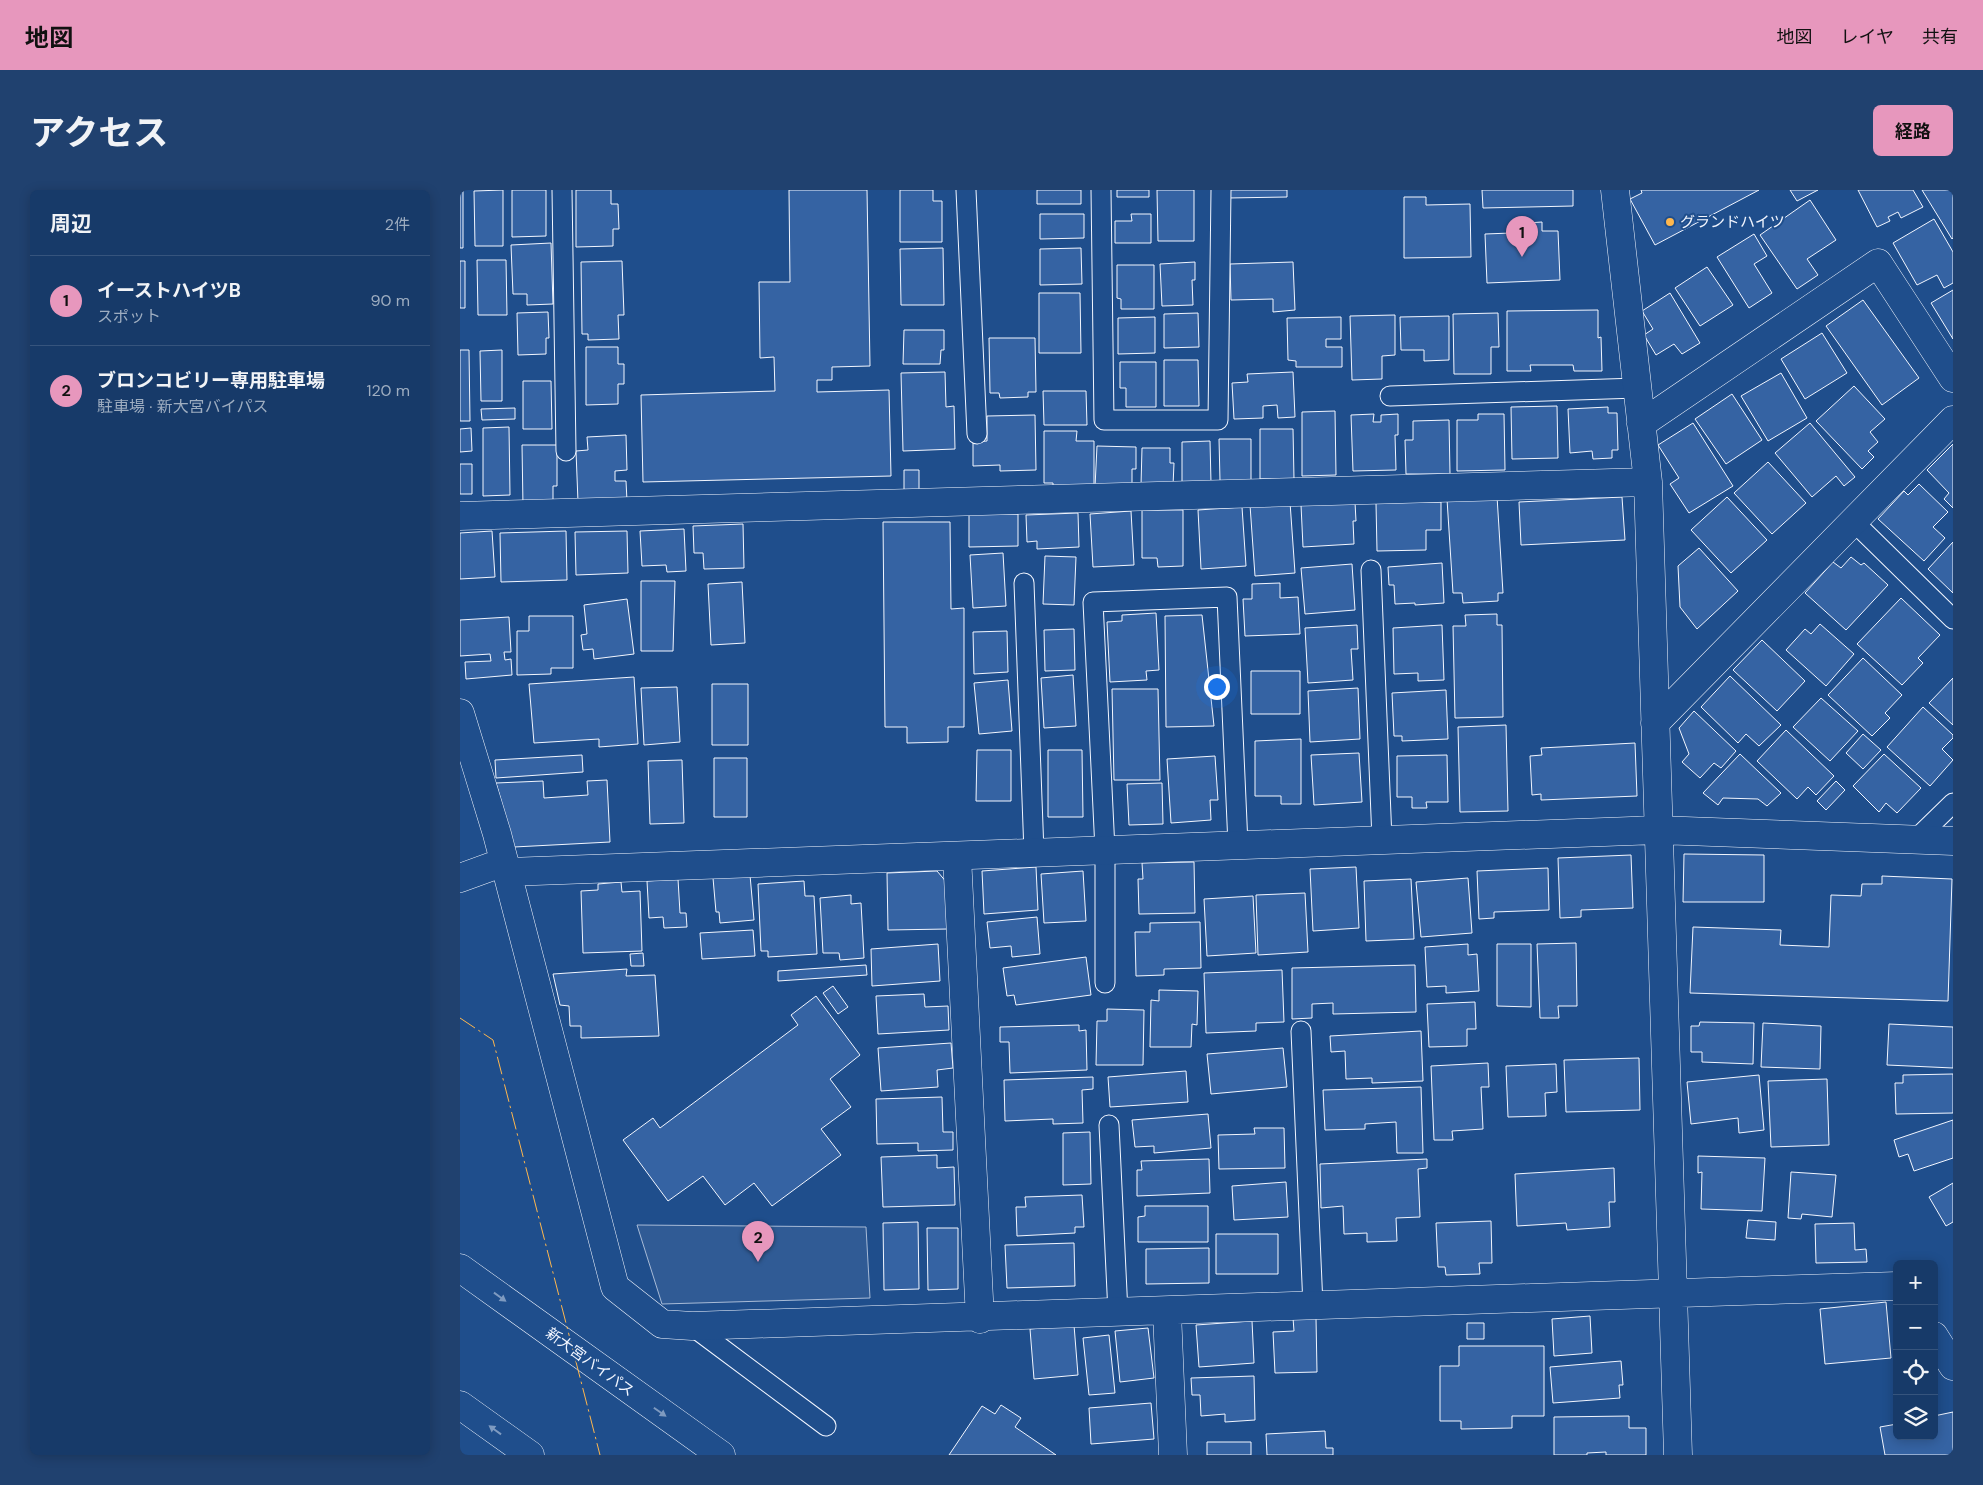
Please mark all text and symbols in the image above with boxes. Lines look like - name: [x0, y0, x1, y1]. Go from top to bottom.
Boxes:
- text: 地図: [25, 22, 73, 53]
- text: 地図: [1777, 25, 1813, 49]
- text: レイヤ: [1841, 25, 1894, 49]
- text: 共有: [1922, 25, 1958, 49]
- button: 経路: [1873, 105, 1953, 156]
- text: アクセス: [30, 110, 168, 156]
- text: 周辺: [50, 210, 92, 238]
- place label: グランドハイツ: [1680, 212, 1785, 232]
- text: 2件: [385, 214, 410, 235]
- pin: 1: [1506, 216, 1538, 257]
- marker: グランドハイツ: [1664, 216, 1676, 228]
- text: イーストハイツB: [97, 278, 241, 303]
- text: 1: [63, 290, 69, 311]
- text: 90 m: [370, 290, 410, 311]
- text: スポット: [97, 306, 161, 327]
- text: ブロンコビリー専用駐車場: [97, 368, 325, 393]
- text: 2: [61, 380, 71, 401]
- text: 120 m: [366, 380, 410, 401]
- text: 駐車場 · 新大宮バイパス: [97, 396, 268, 417]
- your location: [1204, 674, 1230, 700]
- pin: 2: [742, 1221, 774, 1262]
- map controls: [1893, 1260, 1938, 1440]
- button: +: [1893, 1260, 1938, 1305]
- one-way arrow: [493, 1291, 506, 1301]
- button: −: [1893, 1305, 1938, 1350]
- street label: 新大宮バイパス: [542, 1323, 638, 1401]
- button: locate: [1893, 1350, 1938, 1395]
- button: layers: [1893, 1395, 1938, 1440]
- one-way arrow: [653, 1407, 667, 1417]
- one-way arrow: [488, 1425, 502, 1435]

